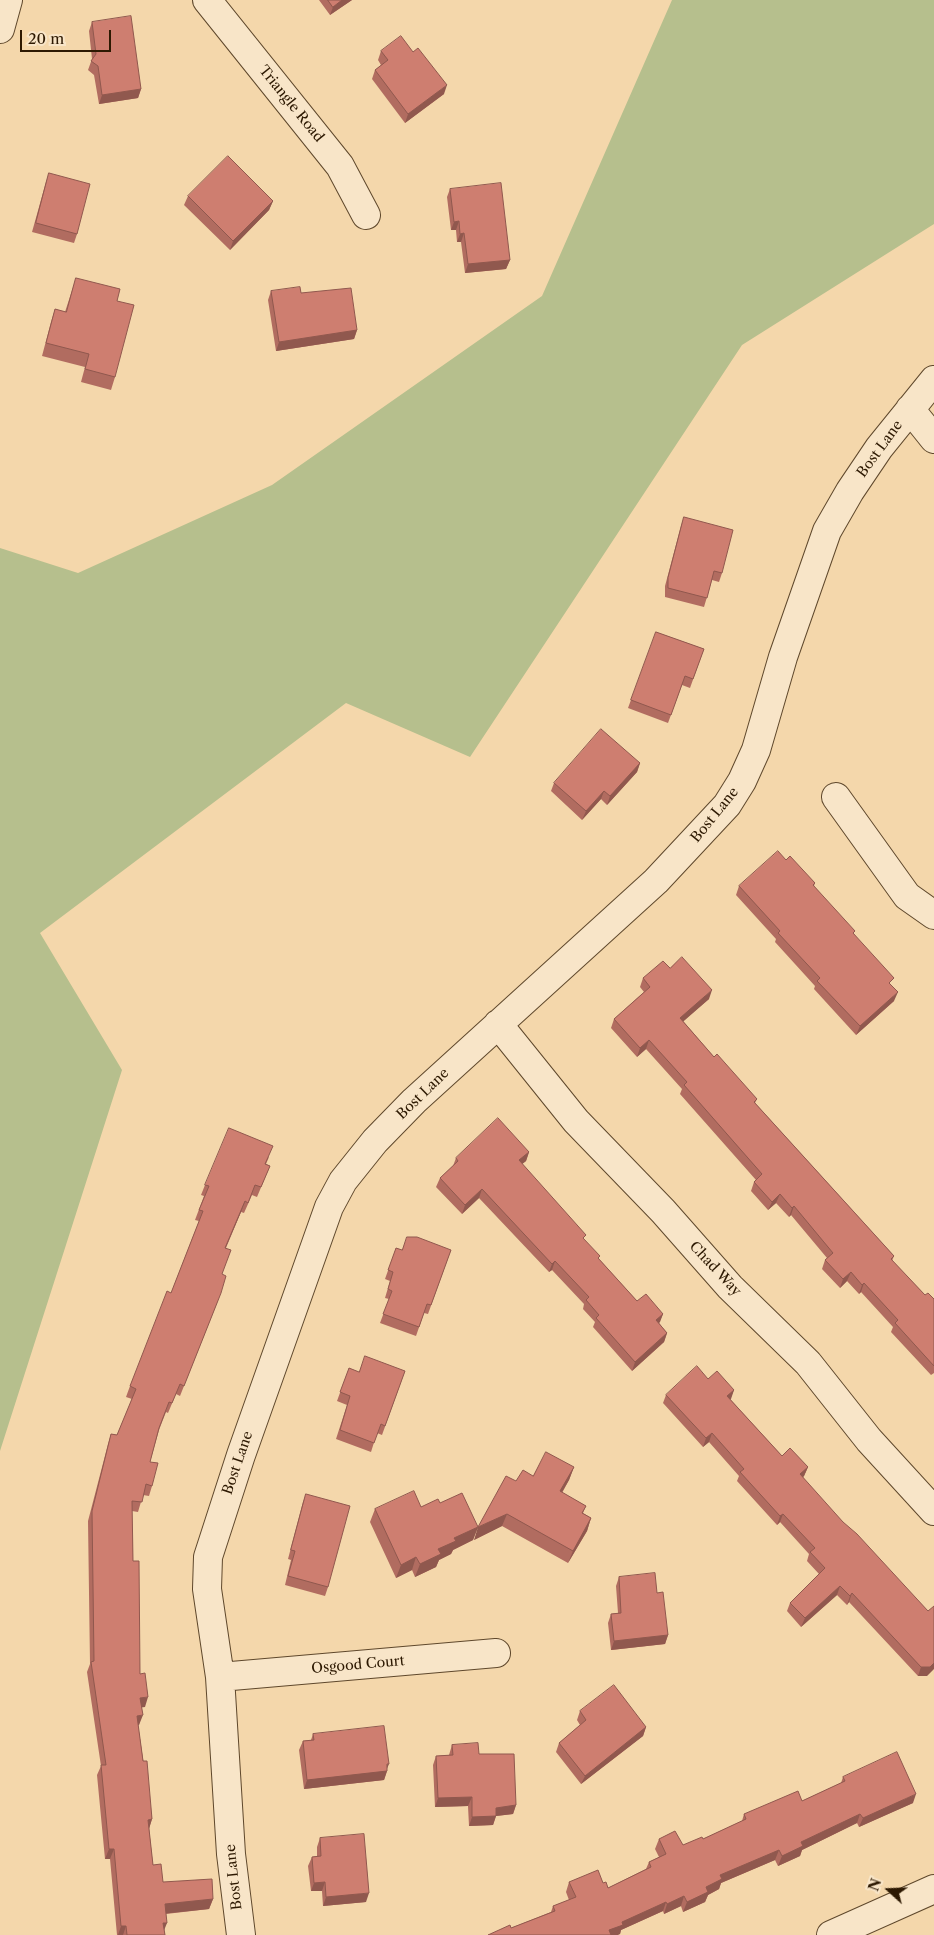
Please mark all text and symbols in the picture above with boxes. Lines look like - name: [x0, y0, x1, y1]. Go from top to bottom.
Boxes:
- scale bar: [22, 20, 114, 52]
- text: 20 m: [28, 29, 64, 48]
- street label: Triangle Road: [255, 62, 327, 146]
- street label: Bost Lane: [854, 417, 906, 481]
- street label: Bost Lane: [688, 784, 742, 846]
- street label: Bost Lane: [393, 1065, 453, 1123]
- street label: Chad Way: [686, 1238, 744, 1300]
- street label: Bost Lane: [219, 1429, 257, 1497]
- street label: Osgood Court: [311, 1653, 405, 1677]
- street label: Bost Lane: [222, 1843, 246, 1911]
- north arrow: [864, 1865, 914, 1915]
- text: N: [864, 1876, 885, 1894]

